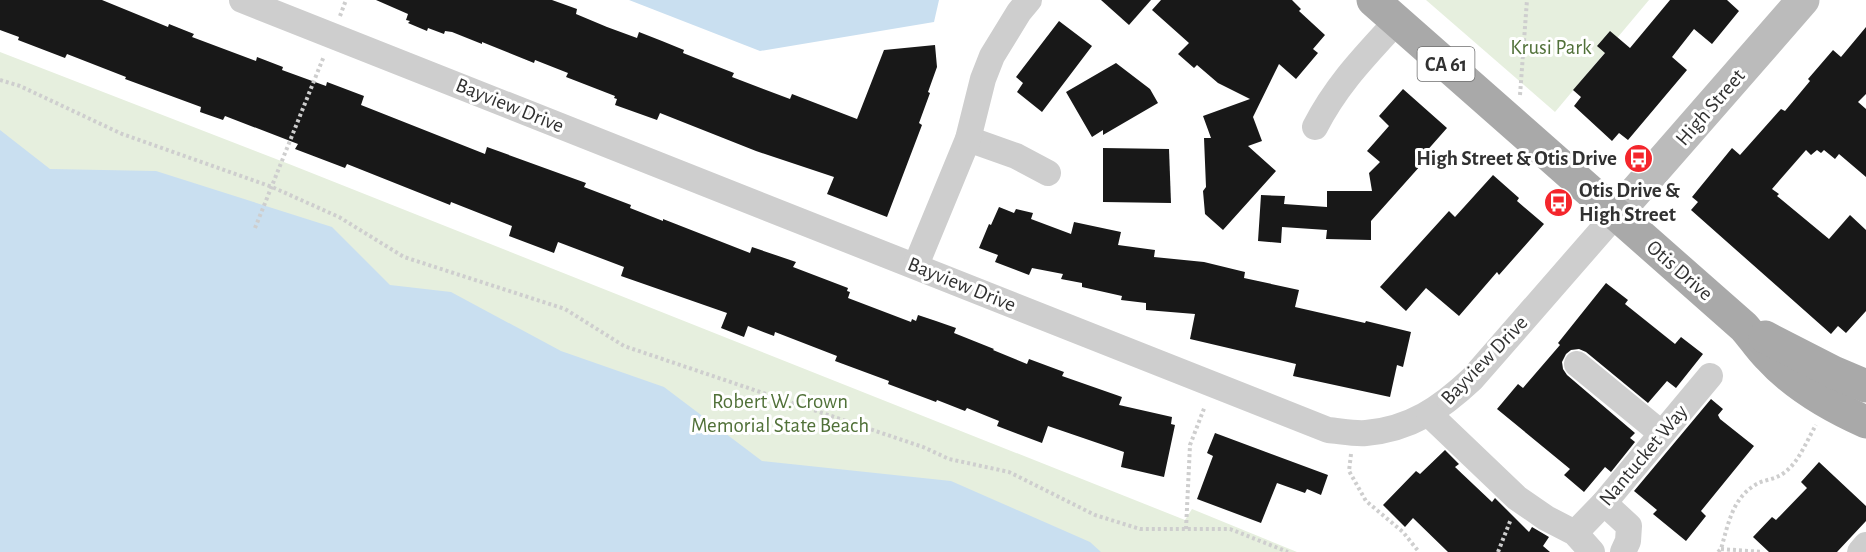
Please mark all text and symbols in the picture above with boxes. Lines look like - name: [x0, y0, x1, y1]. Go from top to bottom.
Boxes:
- park label: Krusi Park: [1510, 37, 1592, 58]
- road number: CA 61: [1418, 47, 1474, 81]
- street label: High Street: [1672, 65, 1749, 149]
- street label: Bayview Drive: [453, 74, 567, 137]
- bus stop icon: High Street & Otis Drive: [1622, 142, 1654, 174]
- place label: High Street & Otis Drive: [1416, 148, 1617, 169]
- place label: Otis Drive & High Street: [1579, 180, 1680, 225]
- bus stop icon: Otis Drive & High Street: [1542, 186, 1574, 218]
- street label: Otis Drive: [1643, 236, 1717, 305]
- street label: Bayview Drive: [905, 253, 1019, 316]
- street label: Bayview Drive: [1437, 312, 1532, 409]
- park label: Robert W. Crown Memorial State Beach: [691, 391, 869, 436]
- street label: Nantucket Way: [1595, 401, 1692, 510]

